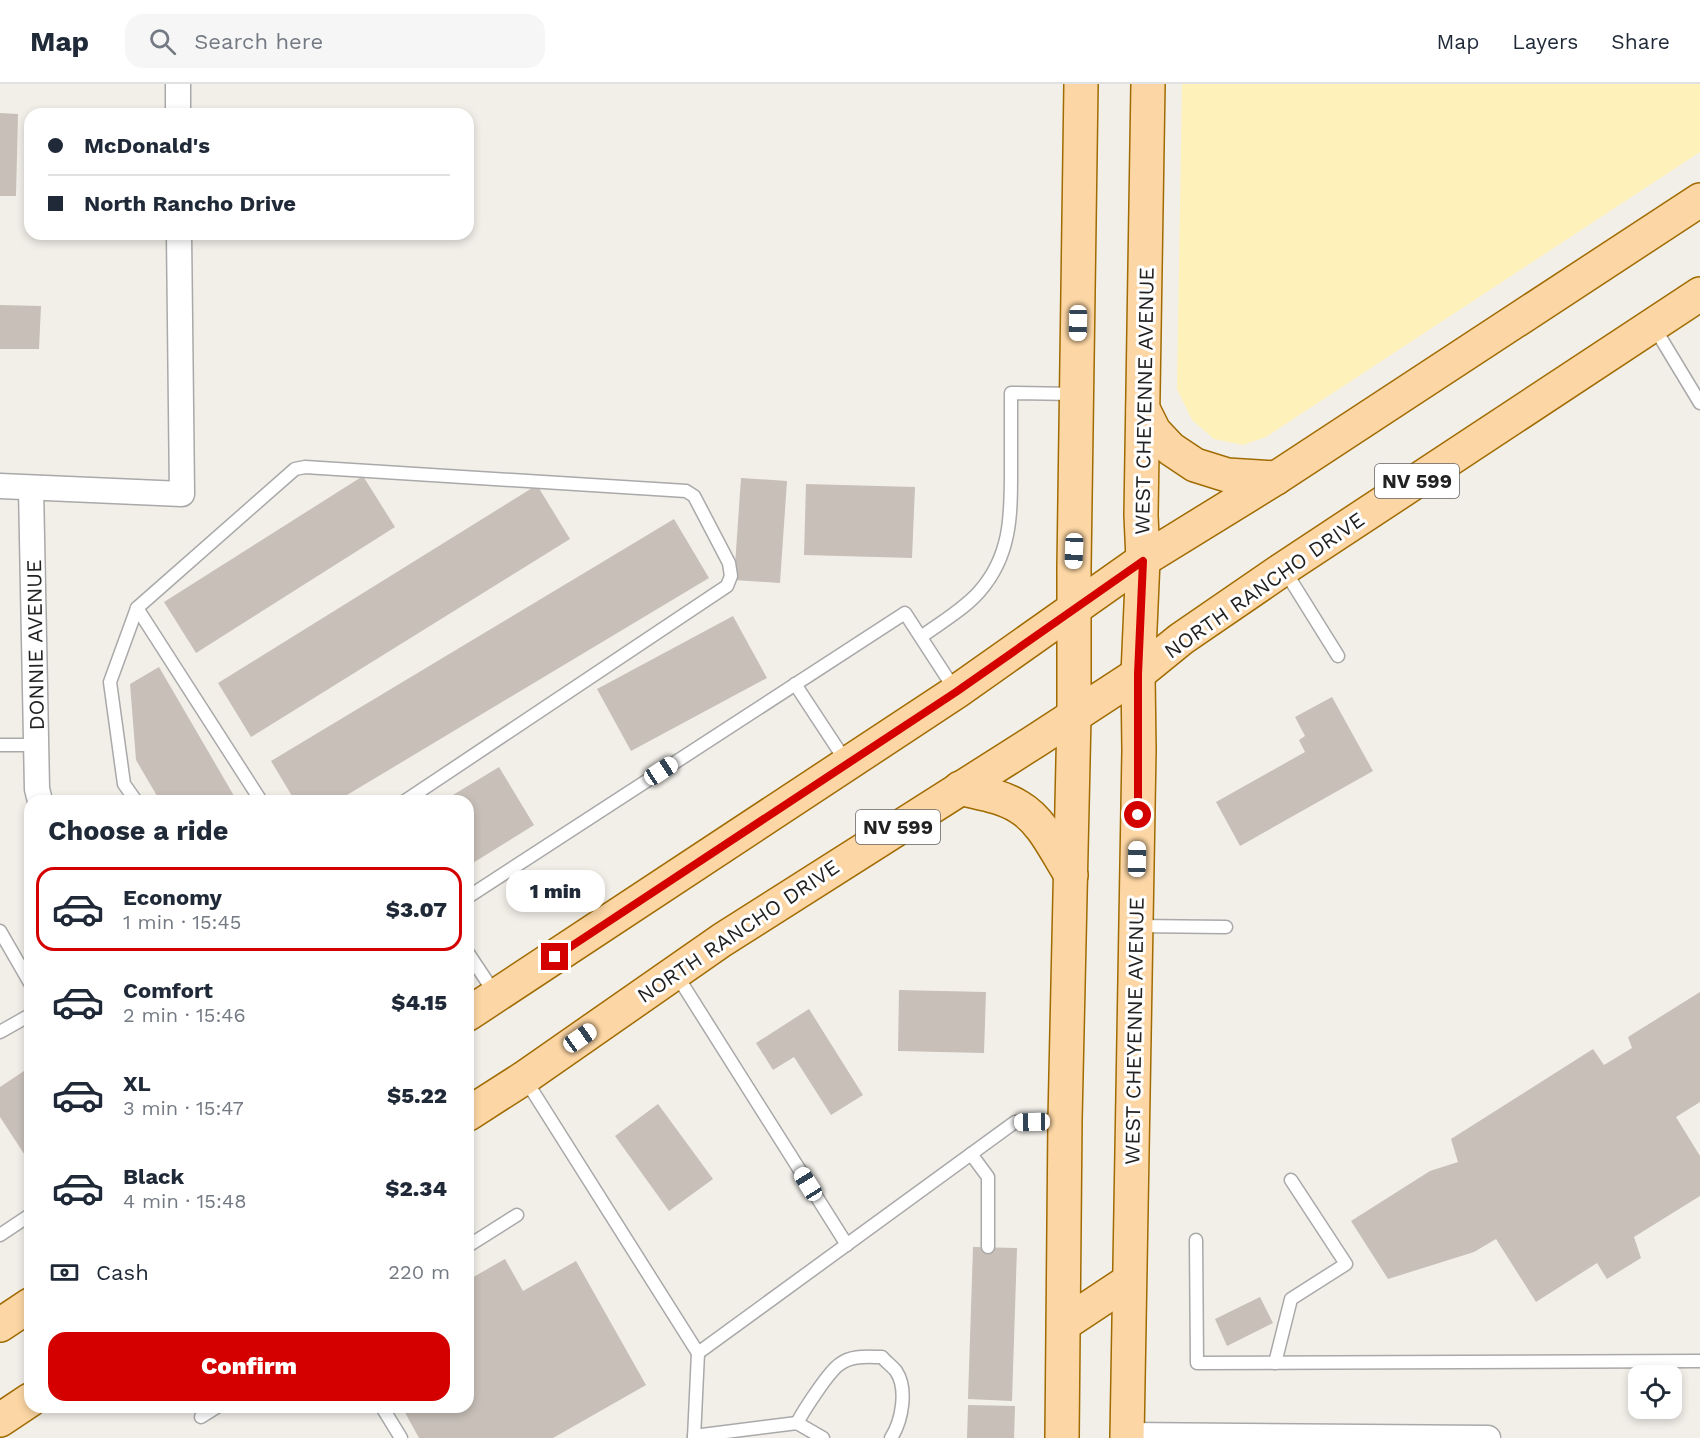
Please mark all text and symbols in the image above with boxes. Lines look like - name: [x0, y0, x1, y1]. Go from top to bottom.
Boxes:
- search box: [125, 14, 545, 68]
- text: Map: [30, 25, 89, 58]
- icon: search: [146, 25, 179, 58]
- text: Search here: [194, 29, 323, 54]
- text: Map: [1436, 29, 1479, 54]
- text: Layers: [1512, 29, 1578, 54]
- text: Share: [1611, 29, 1670, 54]
- text: McDonald's: [84, 133, 210, 158]
- text: North Rancho Drive: [84, 191, 296, 216]
- street label: WEST CHEYENNE AVENUE: [1129, 267, 1159, 535]
- car: [1069, 305, 1087, 341]
- road number: NV 599: [1375, 464, 1459, 498]
- street label: NORTH RANCHO DRIVE: [1159, 506, 1369, 664]
- car: [1064, 533, 1084, 569]
- street label: DONNIE AVENUE: [21, 559, 49, 731]
- car: [641, 754, 681, 788]
- route start: [1124, 801, 1151, 828]
- road number: NV 599: [856, 810, 940, 844]
- text: Choose a ride: [48, 815, 228, 847]
- car: [1128, 841, 1146, 877]
- street label: NORTH RANCHO DRIVE: [632, 854, 844, 1008]
- callout: 1 min: [506, 870, 604, 912]
- text: 1 min: [530, 879, 581, 903]
- icon: car: [51, 882, 105, 936]
- text: Economy: [123, 885, 222, 910]
- text: $3.07: [386, 897, 447, 922]
- street label: WEST CHEYENNE AVENUE: [1119, 897, 1149, 1165]
- text: 1 min · 15:45: [123, 910, 241, 934]
- route end: [541, 943, 568, 970]
- icon: car: [51, 975, 105, 1029]
- text: Comfort: [123, 978, 213, 1003]
- text: $4.15: [391, 990, 447, 1015]
- text: 2 min · 15:46: [123, 1003, 246, 1027]
- car: [560, 1020, 600, 1056]
- icon: car: [51, 1068, 105, 1122]
- text: XL: [123, 1071, 151, 1096]
- text: $5.22: [387, 1083, 447, 1108]
- text: 3 min · 15:47: [123, 1096, 244, 1120]
- car: [1014, 1113, 1050, 1131]
- icon: car: [51, 1161, 105, 1215]
- text: Black: [123, 1164, 184, 1189]
- car: [791, 1164, 825, 1204]
- text: $2.34: [385, 1176, 447, 1201]
- text: 4 min · 15:48: [123, 1189, 246, 1213]
- icon: cash: [48, 1256, 81, 1289]
- text: Cash: [96, 1260, 149, 1285]
- text: 220 m: [388, 1260, 450, 1284]
- button: Confirm: [48, 1332, 450, 1401]
- map controls: [1628, 1365, 1682, 1419]
- button: locate: [1628, 1365, 1682, 1419]

